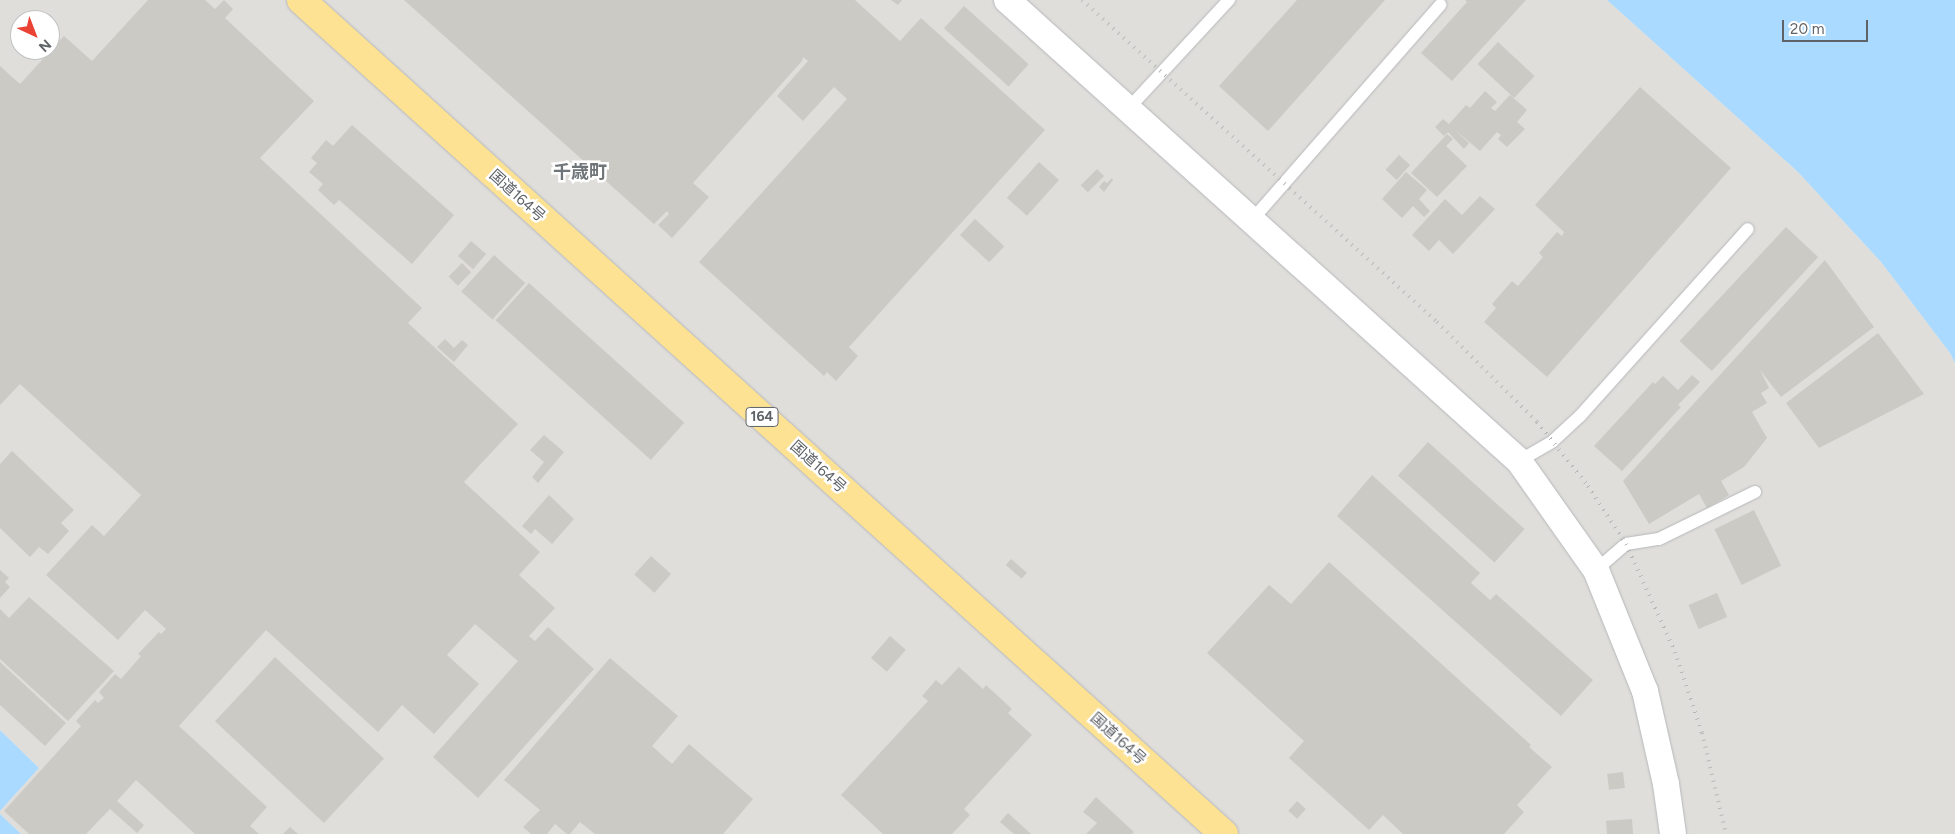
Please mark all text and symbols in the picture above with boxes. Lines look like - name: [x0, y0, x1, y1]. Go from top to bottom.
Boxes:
- north arrow: [10, 10, 60, 60]
- scale bar: [1785, 10, 1871, 42]
- text: 20 m: [1790, 20, 1824, 38]
- text: N: [35, 36, 55, 56]
- district label: 千歳町: [553, 161, 607, 183]
- street label: 国道164号: [485, 166, 549, 226]
- road number: 164: [744, 406, 780, 428]
- street label: 国道164号: [786, 437, 850, 497]
- street label: 国道164号: [1086, 709, 1150, 769]

